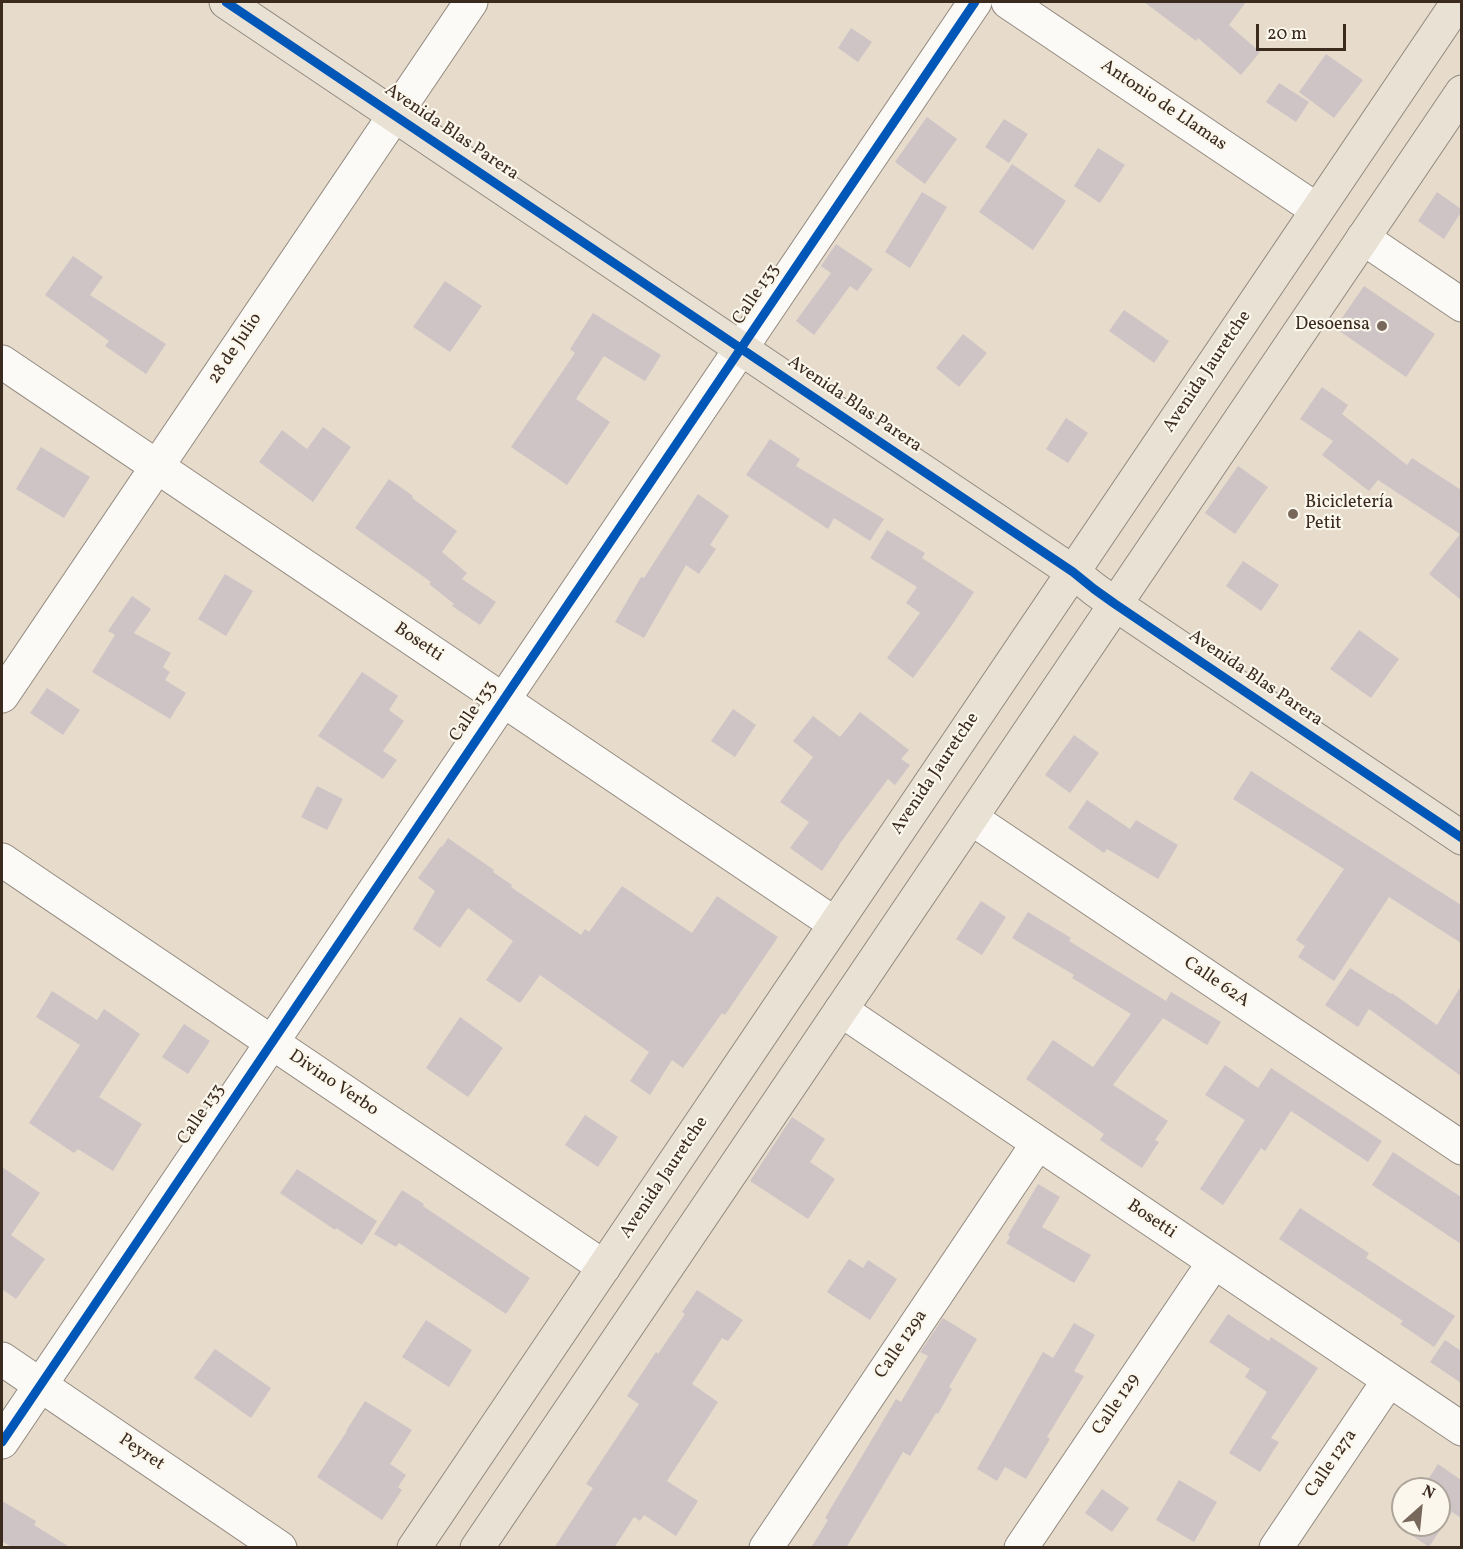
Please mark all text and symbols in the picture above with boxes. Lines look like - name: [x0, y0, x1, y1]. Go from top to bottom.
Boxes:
- scale bar: [1259, 12, 1349, 50]
- text: 20 m: [1267, 22, 1307, 47]
- street label: Antonio de Llamas: [1096, 56, 1230, 156]
- street label: Avenida Blas Parera: [380, 80, 522, 186]
- street label: Calle 133: [729, 260, 785, 330]
- street label: Avenida Jauretche: [1159, 307, 1257, 437]
- street label: 28 de Julio: [204, 309, 268, 389]
- place label: Desoensa: [1295, 315, 1370, 337]
- marker: Desoensa: [1375, 319, 1389, 333]
- street label: Avenida Blas Parera: [783, 352, 925, 458]
- place label: Bicicletería Petit: [1305, 493, 1393, 536]
- marker: Bicicletería Petit: [1286, 507, 1300, 521]
- street label: Bosetti: [389, 619, 447, 667]
- street label: Avenida Blas Parera: [1184, 626, 1326, 732]
- street label: Calle 133: [446, 677, 502, 747]
- street label: Avenida Jauretche: [887, 709, 985, 839]
- street label: Calle 62A: [1179, 953, 1253, 1013]
- street label: Divino Verbo: [284, 1046, 382, 1122]
- street label: Calle 133: [174, 1080, 230, 1150]
- street label: Avenida Jauretche: [616, 1113, 714, 1243]
- street label: Bosetti: [1122, 1196, 1180, 1244]
- street label: Calle 129a: [871, 1306, 933, 1384]
- street label: Calle 129: [1089, 1370, 1145, 1440]
- street label: Calle 127a: [1301, 1426, 1363, 1502]
- street label: Peyret: [114, 1430, 168, 1476]
- north arrow: [1391, 1477, 1451, 1537]
- text: N: [1418, 1480, 1438, 1505]

